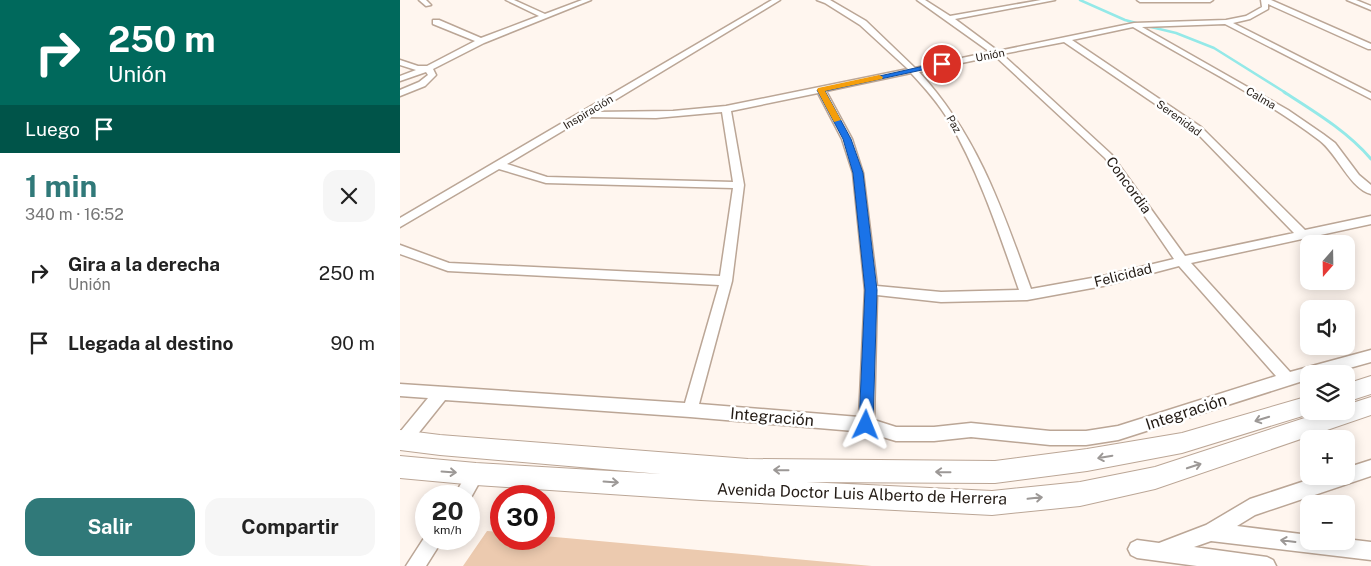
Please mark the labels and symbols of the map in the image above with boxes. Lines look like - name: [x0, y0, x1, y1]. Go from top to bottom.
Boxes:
- pin: [921, 43, 963, 85]
- street label: Unión: [974, 46, 1006, 64]
- street label: Calma: [1244, 85, 1278, 111]
- street label: Inspiración: [561, 93, 615, 131]
- street label: Serenidad: [1154, 98, 1204, 138]
- street label: Paz: [944, 113, 964, 135]
- street label: Concordia: [1103, 154, 1155, 216]
- north arrow: [1300, 235, 1355, 290]
- street label: Felicidad: [1092, 260, 1154, 290]
- street label: Integración: [1143, 390, 1229, 434]
- position arrow: [839, 398, 891, 450]
- street label: Integración: [729, 404, 815, 430]
- one-way arrow: [1254, 414, 1270, 424]
- one-way arrow: [1097, 453, 1113, 463]
- one-way arrow: [1185, 460, 1201, 470]
- one-way arrow: [773, 465, 789, 475]
- one-way arrow: [440, 467, 456, 477]
- one-way arrow: [935, 467, 952, 477]
- one-way arrow: [602, 478, 618, 487]
- street label: Avenida Doctor Luis Alberto de Herrera: [717, 479, 1007, 509]
- speed limit sign: 30: [490, 485, 555, 550]
- one-way arrow: [1027, 493, 1043, 503]
- one-way arrow: [1280, 536, 1296, 546]

